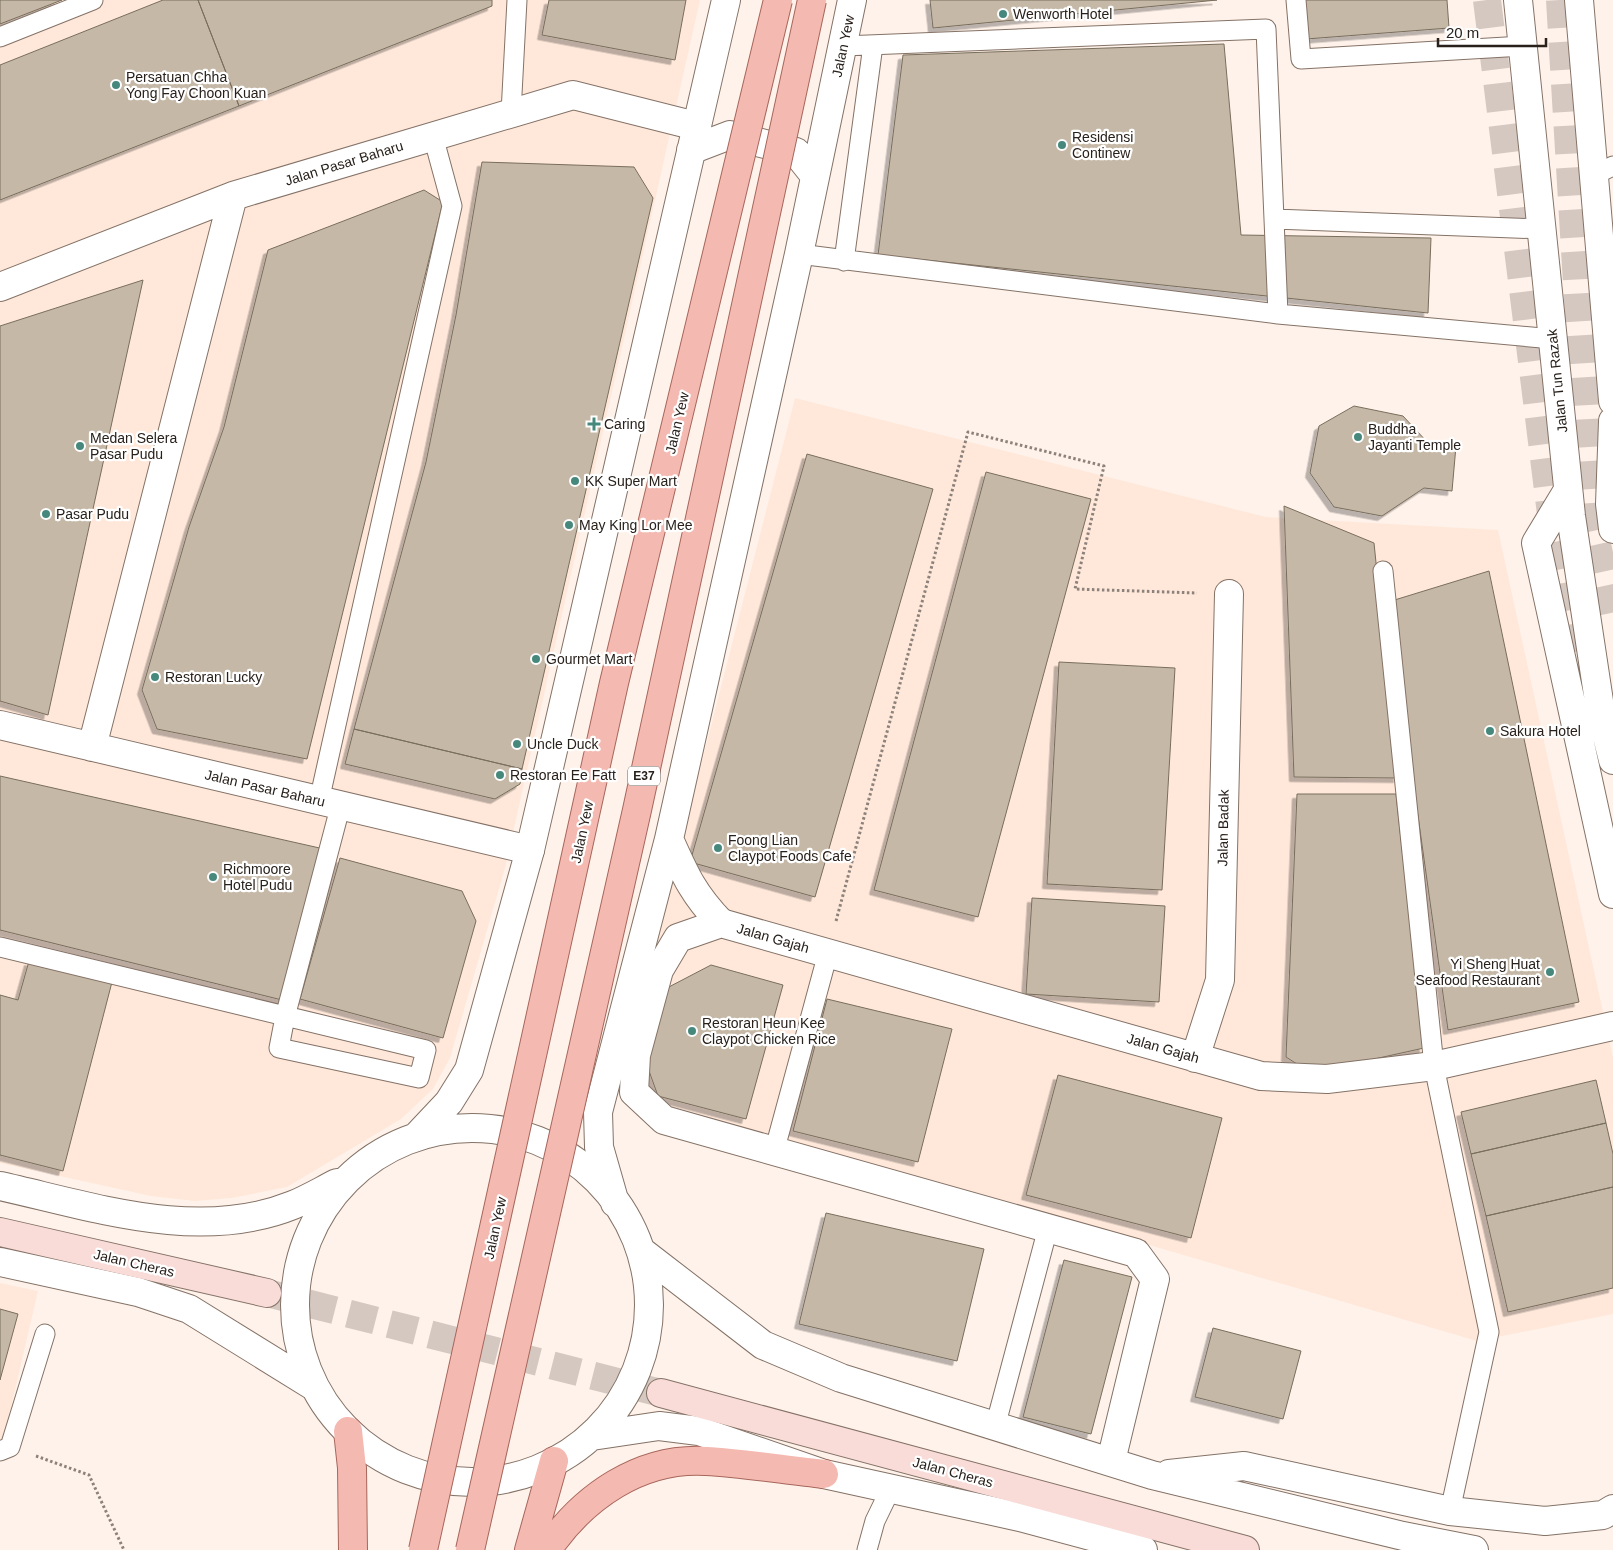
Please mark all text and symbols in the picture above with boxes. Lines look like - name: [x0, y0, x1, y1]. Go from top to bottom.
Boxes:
- place label: Wenworth Hotel: [1013, 6, 1112, 22]
- marker: Wenworth Hotel: [997, 8, 1009, 20]
- street label: Jalan Yew: [829, 13, 858, 79]
- scale bar: [1438, 15, 1546, 47]
- text: 20 m: [1446, 24, 1479, 41]
- place label: Persatuan Chha Yong Fay Choon Kuan: [126, 69, 266, 101]
- marker: Persatuan Chha Yong Fay Choon Kuan: [110, 79, 122, 91]
- place label: Residensi Continew: [1072, 129, 1133, 161]
- street label: Jalan Pasar Baharu: [283, 137, 405, 189]
- marker: Residensi Continew: [1056, 139, 1068, 151]
- street label: Jalan Tun Razak: [1543, 327, 1570, 434]
- street label: Jalan Yew: [662, 390, 692, 456]
- place label: Caring: [604, 416, 645, 432]
- marker: Caring: [588, 418, 600, 430]
- place label: Buddha Jayanti Temple: [1368, 421, 1461, 453]
- place label: Medan Selera Pasar Pudu: [90, 430, 177, 462]
- marker: Buddha Jayanti Temple: [1352, 431, 1364, 443]
- marker: Medan Selera Pasar Pudu: [74, 440, 86, 452]
- place label: KK Super Mart: [585, 473, 677, 489]
- marker: KK Super Mart: [569, 475, 581, 487]
- place label: Pasar Pudu: [56, 506, 129, 522]
- marker: Pasar Pudu: [40, 508, 52, 520]
- place label: May King Lor Mee: [579, 517, 693, 533]
- marker: May King Lor Mee: [563, 519, 575, 531]
- place label: Gourmet Mart: [546, 651, 632, 667]
- marker: Gourmet Mart: [530, 653, 542, 665]
- place label: Restoran Lucky: [165, 669, 262, 685]
- marker: Restoran Lucky: [149, 671, 161, 683]
- place label: Sakura Hotel: [1500, 723, 1581, 739]
- marker: Sakura Hotel: [1484, 725, 1496, 737]
- place label: Uncle Duck: [527, 736, 600, 752]
- marker: Uncle Duck: [511, 738, 523, 750]
- street label: Jalan Pasar Baharu: [203, 766, 327, 810]
- road number: E37: [628, 766, 660, 786]
- place label: Restoran Ee Fatt: [510, 767, 616, 783]
- marker: Restoran Ee Fatt: [494, 769, 506, 781]
- street label: Jalan Badak: [1214, 788, 1232, 867]
- street label: Jalan Yew: [568, 799, 597, 865]
- place label: Foong Lian Claypot Foods Cafe: [728, 832, 852, 864]
- marker: Foong Lian Claypot Foods Cafe: [712, 842, 724, 854]
- place label: Richmoore Hotel Pudu: [223, 861, 292, 893]
- marker: Richmoore Hotel Pudu: [207, 871, 219, 883]
- street label: Jalan Gajah: [735, 920, 811, 956]
- place label: Yi Sheng Huat Seafood Restaurant: [1415, 956, 1540, 988]
- marker: Yi Sheng Huat Seafood Restaurant: [1544, 966, 1556, 978]
- place label: Restoran Heun Kee Claypot Chicken Rice: [702, 1015, 836, 1047]
- marker: Restoran Heun Kee Claypot Chicken Rice: [686, 1025, 698, 1037]
- street label: Jalan Gajah: [1125, 1030, 1201, 1066]
- street label: Jalan Yew: [481, 1195, 510, 1261]
- street label: Jalan Cheras: [92, 1246, 176, 1280]
- street label: Jalan Cheras: [911, 1454, 995, 1490]

